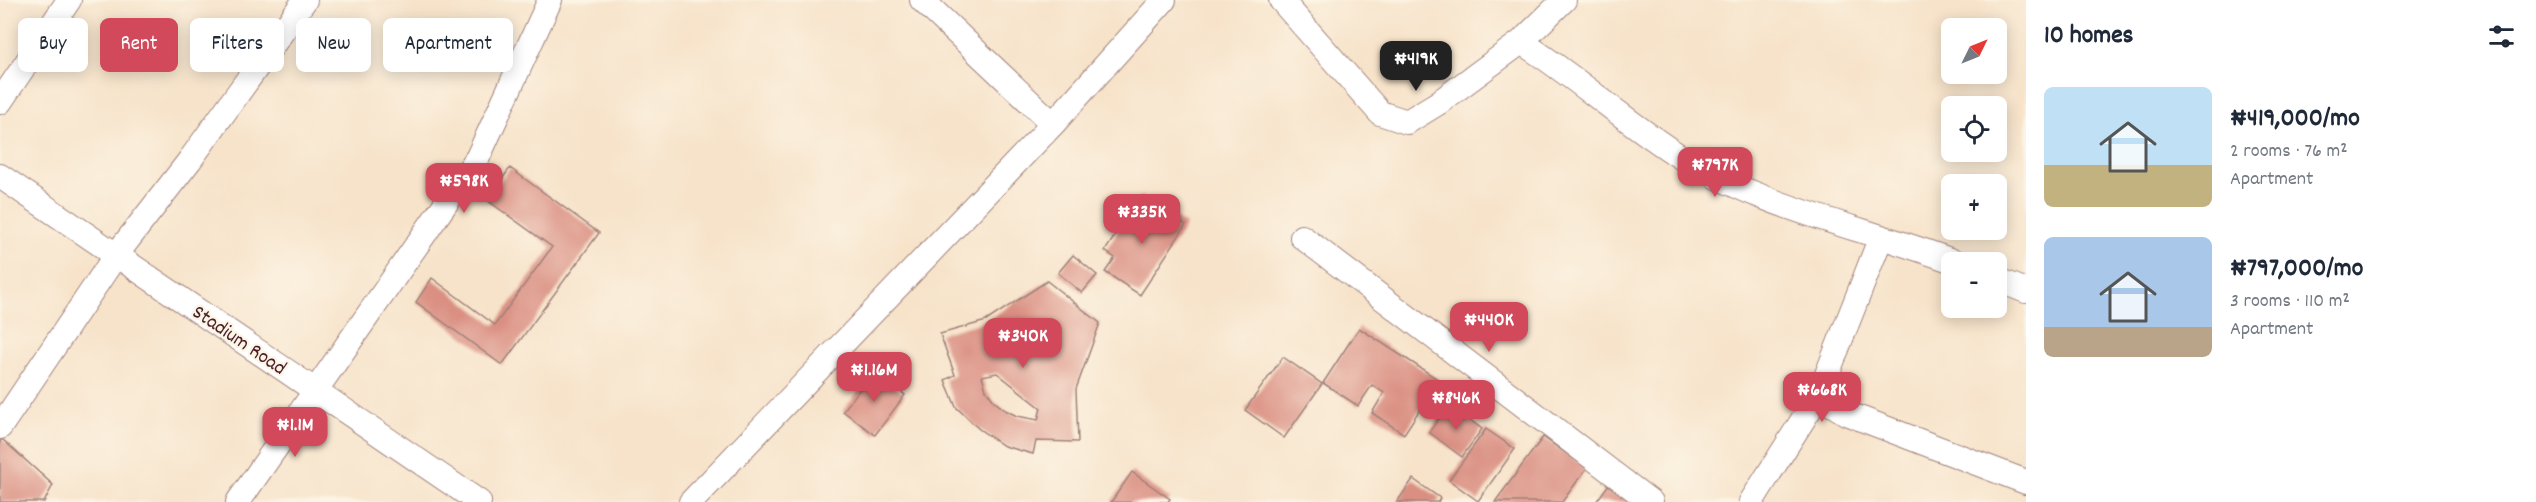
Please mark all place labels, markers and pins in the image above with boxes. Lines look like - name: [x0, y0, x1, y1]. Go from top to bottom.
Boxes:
- pin: ₦419K: [1374, 41, 1458, 92]
- pin: ₦797K: [1673, 147, 1757, 198]
- pin: ₦598K: [422, 163, 506, 214]
- pin: ₦335K: [1100, 194, 1184, 245]
- pin: ₦440K: [1447, 302, 1531, 353]
- pin: ₦340K: [981, 318, 1065, 369]
- pin: ₦1.16M: [825, 352, 923, 403]
- pin: ₦668K: [1780, 372, 1864, 423]
- pin: ₦846K: [1414, 380, 1498, 431]
- pin: ₦1.1M: [253, 407, 337, 458]

